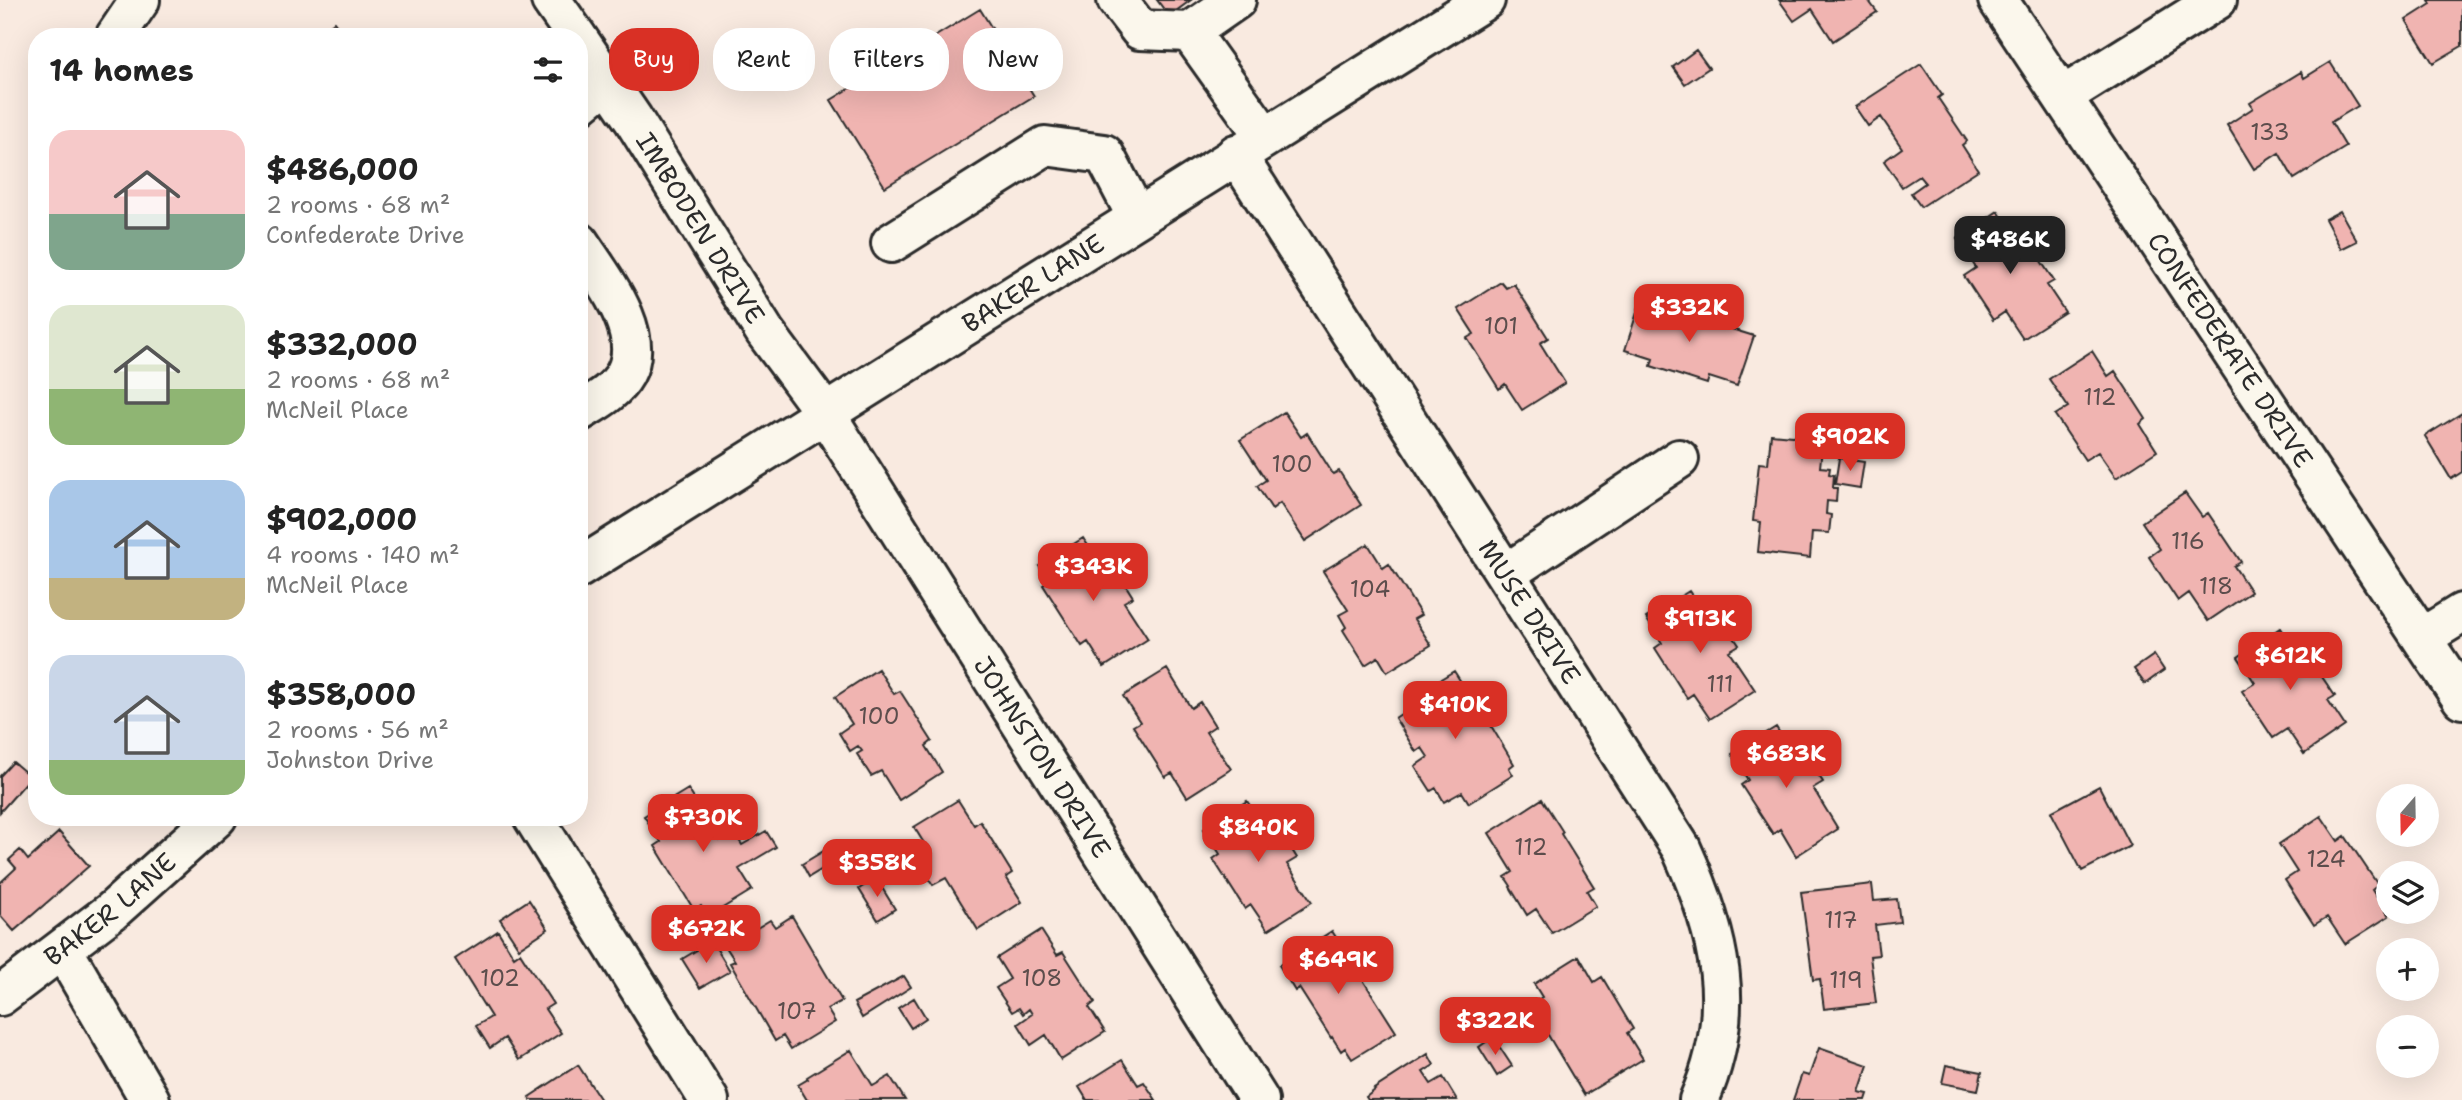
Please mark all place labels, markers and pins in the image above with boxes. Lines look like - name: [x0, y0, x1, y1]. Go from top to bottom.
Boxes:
- pin: $486K: [1961, 216, 2059, 276]
- pin: $332K: [1640, 284, 1738, 344]
- pin: $902K: [1801, 414, 1899, 473]
- pin: $343K: [1044, 544, 1142, 603]
- pin: $913K: [1651, 596, 1749, 655]
- pin: $612K: [2241, 632, 2339, 692]
- pin: $410K: [1406, 682, 1504, 741]
- pin: $683K: [1737, 730, 1835, 790]
- pin: $730K: [654, 794, 752, 854]
- pin: $840K: [1209, 804, 1307, 864]
- pin: $358K: [828, 839, 926, 899]
- pin: $672K: [657, 906, 755, 965]
- pin: $649K: [1289, 936, 1387, 996]
- pin: $322K: [1446, 998, 1544, 1057]

